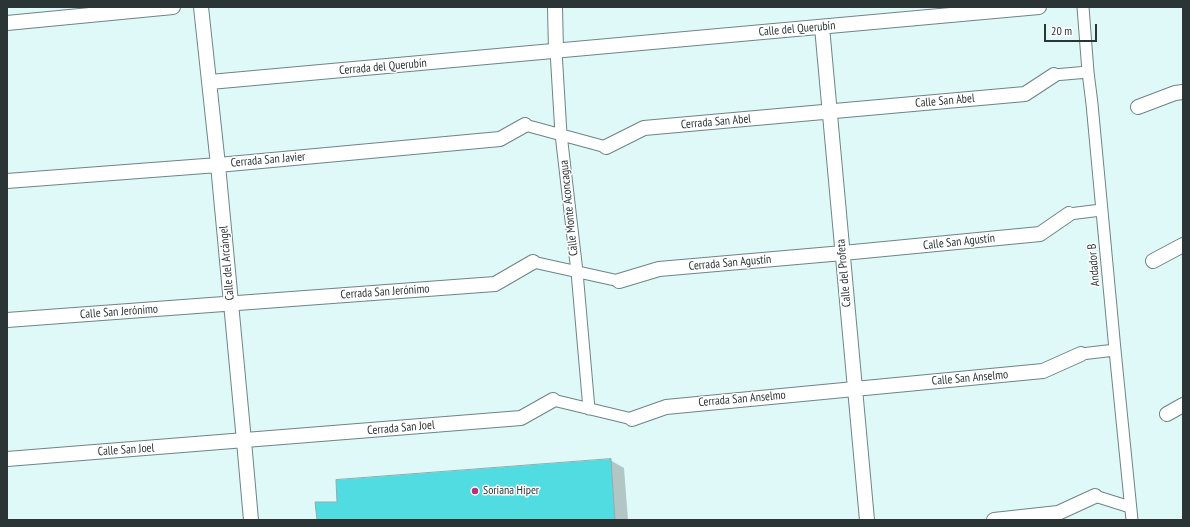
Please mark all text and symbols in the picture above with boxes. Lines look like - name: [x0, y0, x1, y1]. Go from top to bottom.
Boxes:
- scale bar: [1046, 16, 1099, 42]
- street label: Calle del Querubín: [758, 18, 836, 40]
- text: 20 m: [1051, 23, 1072, 38]
- street label: Cerrada del Querubín: [339, 56, 427, 78]
- street label: Calle San Abel: [915, 91, 975, 111]
- street label: Cerrada San Abel: [680, 112, 752, 132]
- street label: Cerrada San Javier: [230, 150, 306, 170]
- street label: Calle Monte Aconcagua: [557, 159, 581, 257]
- street label: Calle del Arcángel: [217, 225, 237, 301]
- street label: Calle San Agustín: [922, 231, 996, 253]
- street label: Calle del Profeta: [834, 238, 854, 308]
- street label: Andador B: [1085, 243, 1103, 287]
- street label: Cerrada San Agustín: [688, 252, 772, 274]
- street label: Cerrada San Jerónimo: [340, 282, 430, 302]
- street label: Calle San Jerónimo: [80, 302, 158, 322]
- street label: Calle San Anselmo: [931, 367, 1009, 389]
- street label: Cerrada San Anselmo: [698, 388, 786, 410]
- street label: Cerrada San Joel: [367, 418, 435, 438]
- street label: Calle San Joel: [97, 441, 155, 459]
- place label: Soriana Híper: [483, 484, 539, 498]
- marker: Soriana Híper: [470, 486, 480, 496]

